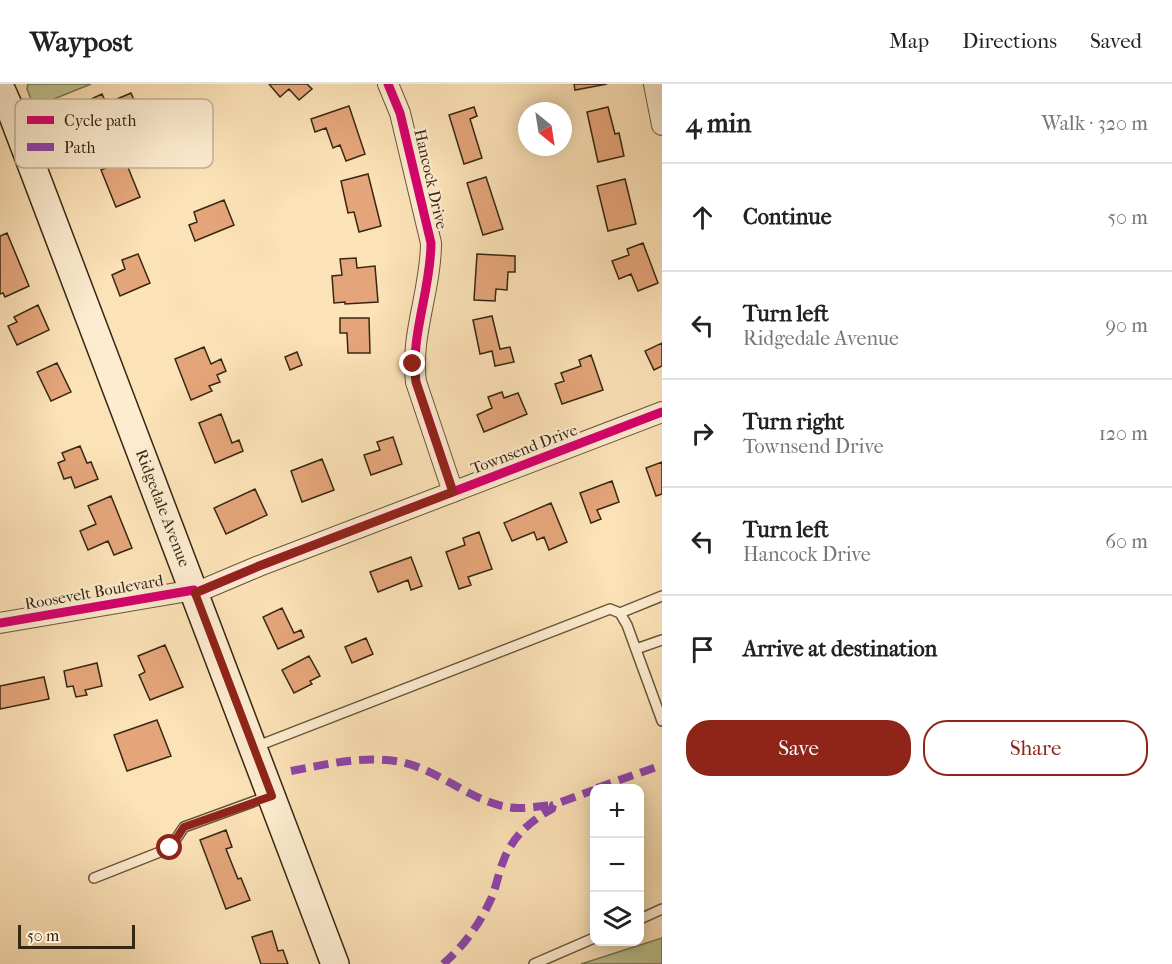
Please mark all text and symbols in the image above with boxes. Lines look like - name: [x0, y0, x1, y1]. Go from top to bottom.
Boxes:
- text: Waypost: [30, 25, 133, 58]
- text: Map: [889, 29, 929, 53]
- text: Directions: [962, 29, 1057, 53]
- text: Saved: [1090, 29, 1142, 53]
- legend: [15, 99, 213, 168]
- north arrow: [518, 102, 572, 156]
- text: 4 min: [686, 108, 751, 139]
- text: Cycle path: [64, 111, 136, 130]
- text: Walk · 320 m: [1042, 112, 1148, 135]
- street label: Hancock Drive: [410, 127, 452, 231]
- text: Path: [64, 138, 96, 157]
- icon: ahead: [686, 201, 719, 234]
- text: Continue: [743, 204, 832, 230]
- text: 50 m: [1107, 206, 1148, 229]
- text: Turn left: [743, 301, 829, 327]
- icon: left: [686, 309, 719, 342]
- text: 90 m: [1106, 314, 1148, 337]
- text: Ridgedale Avenue: [743, 327, 899, 350]
- route end: [399, 350, 425, 376]
- text: Turn right: [743, 409, 844, 435]
- icon: right: [686, 417, 719, 450]
- street label: Townsend Drive: [468, 420, 580, 478]
- text: 120 m: [1099, 422, 1148, 445]
- text: Townsend Drive: [743, 435, 884, 458]
- street label: Ridgedale Avenue: [132, 446, 194, 570]
- text: Turn left: [743, 517, 829, 543]
- icon: left: [686, 525, 719, 558]
- text: 60 m: [1105, 530, 1148, 553]
- text: Hancock Drive: [743, 543, 871, 566]
- street label: Roosevelt Boulevard: [23, 570, 165, 614]
- icon: arrive: [686, 633, 719, 666]
- text: Arrive at destination: [743, 636, 937, 662]
- button: Save: [686, 720, 911, 776]
- button: Share: [923, 720, 1148, 776]
- map controls: [590, 784, 644, 946]
- button: +: [590, 784, 644, 838]
- route start: [156, 834, 182, 860]
- button: −: [590, 838, 644, 892]
- button: layers: [590, 892, 644, 946]
- scale bar: [18, 922, 135, 950]
- text: 50 m: [27, 926, 59, 945]

